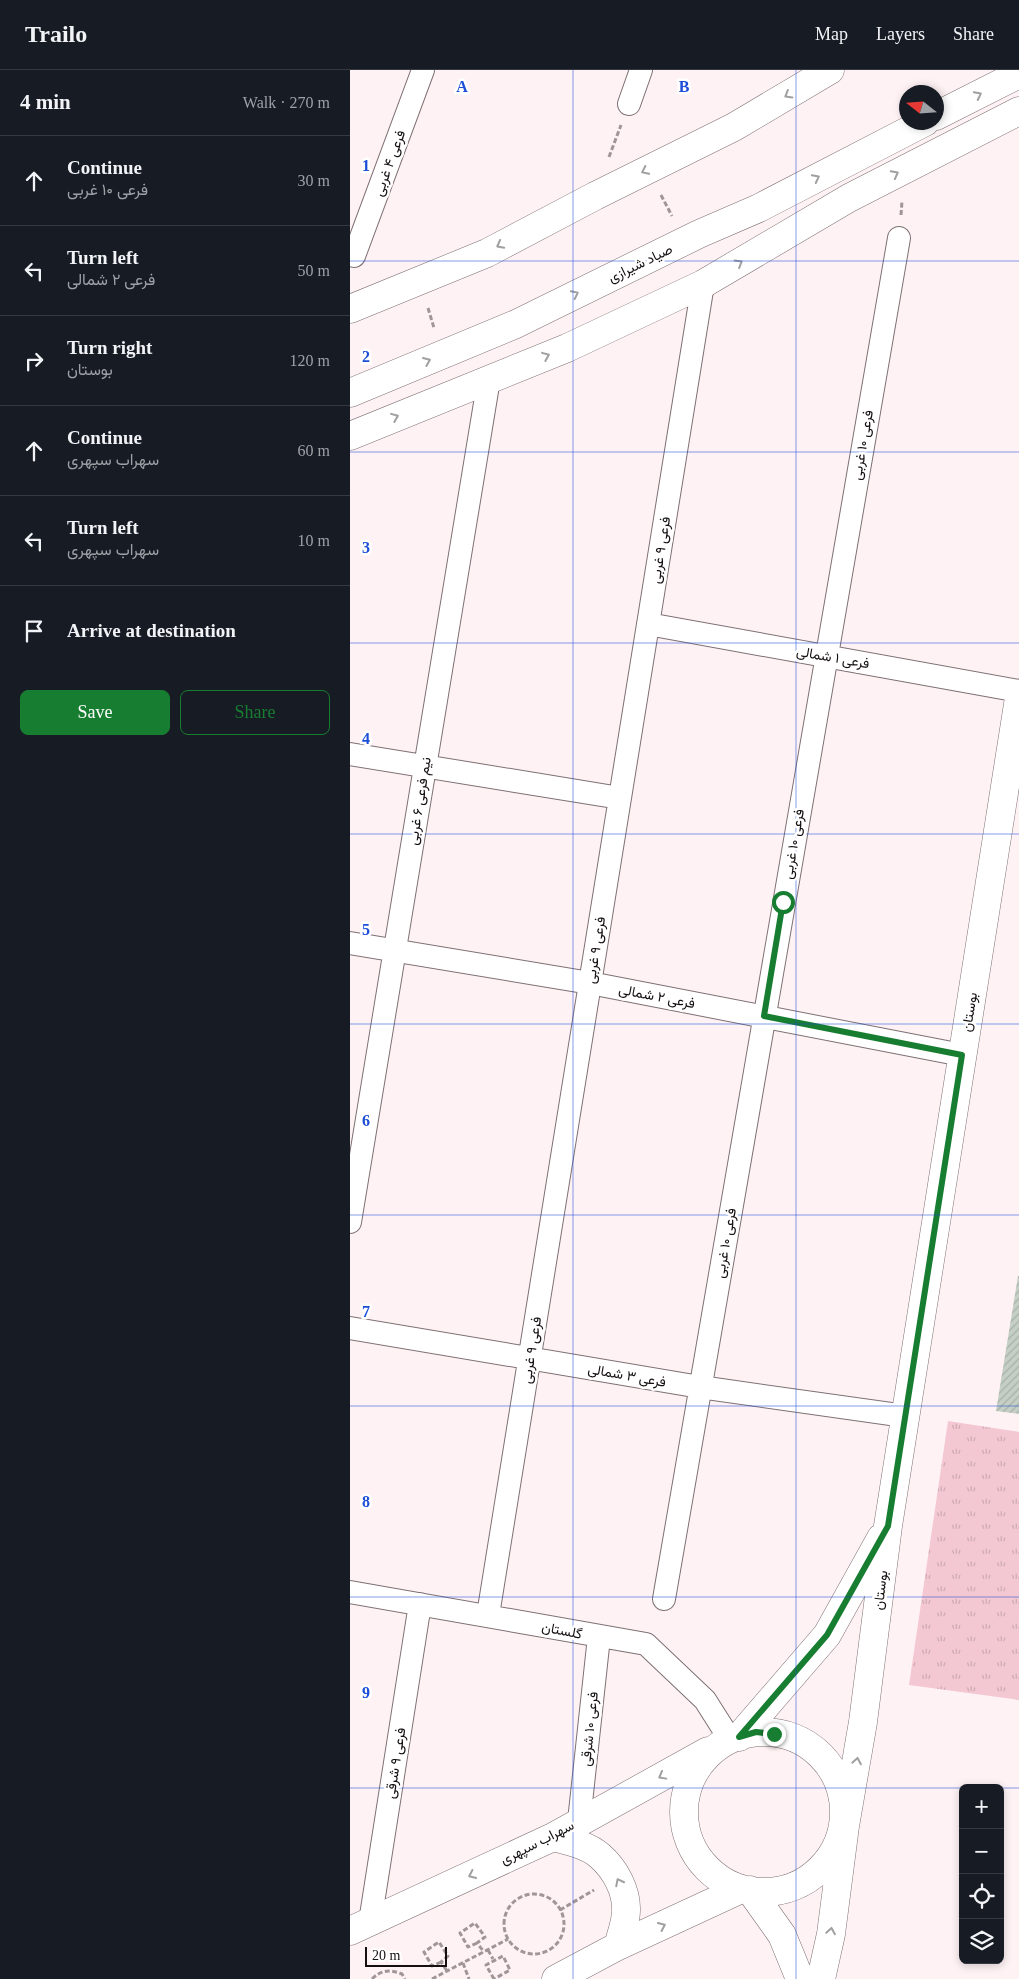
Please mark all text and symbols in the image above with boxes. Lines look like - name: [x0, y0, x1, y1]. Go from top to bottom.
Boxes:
- text: Trailo: [25, 21, 87, 47]
- text: Map: [815, 24, 848, 44]
- text: Layers: [876, 24, 925, 44]
- text: Share: [953, 24, 994, 44]
- text: A: [456, 78, 468, 95]
- text: B: [679, 78, 690, 95]
- north arrow: [899, 85, 944, 130]
- one-way arrow: [785, 89, 794, 99]
- text: 4 min: [20, 90, 71, 114]
- one-way arrow: [973, 91, 982, 101]
- text: Walk · 270 m: [243, 94, 330, 111]
- street label: فرعی ۴ غربی: [371, 128, 409, 198]
- text: Continue: [67, 157, 142, 178]
- text: 1: [362, 157, 370, 174]
- one-way arrow: [641, 165, 650, 175]
- icon: ahead: [20, 167, 48, 195]
- one-way arrow: [890, 170, 899, 180]
- text: 30 m: [298, 172, 330, 189]
- one-way arrow: [811, 174, 820, 184]
- text: فرعی ۱۰ غربی: [67, 181, 148, 198]
- one-way arrow: [496, 239, 505, 249]
- street label: صیاد شیرازی: [606, 241, 675, 286]
- text: Turn left: [67, 247, 139, 268]
- icon: left: [20, 257, 48, 285]
- one-way arrow: [734, 259, 743, 269]
- text: 50 m: [298, 262, 330, 279]
- text: فرعی ۲ شمالی: [67, 271, 155, 288]
- one-way arrow: [570, 291, 579, 301]
- text: Turn right: [67, 337, 152, 358]
- icon: right: [20, 347, 48, 375]
- text: 2: [362, 348, 370, 365]
- text: 120 m: [290, 352, 330, 369]
- one-way arrow: [541, 352, 550, 363]
- one-way arrow: [422, 357, 431, 367]
- text: بوستان: [67, 361, 113, 378]
- street label: فرعی ۱۰ غربی: [849, 409, 877, 482]
- one-way arrow: [390, 413, 399, 424]
- text: Continue: [67, 427, 142, 448]
- icon: ahead: [20, 437, 48, 465]
- text: 60 m: [298, 442, 330, 459]
- text: سهراب سپهری: [67, 451, 159, 468]
- street label: فرعی ۹ غربی: [648, 515, 674, 585]
- text: Turn left: [67, 517, 139, 538]
- icon: left: [20, 527, 48, 555]
- text: 10 m: [298, 532, 330, 549]
- text: 3: [362, 539, 370, 556]
- text: سهراب سپهری: [67, 541, 159, 558]
- icon: arrive: [20, 617, 48, 645]
- text: Arrive at destination: [67, 620, 236, 641]
- street label: فرعی ۱ شمالی: [795, 644, 871, 672]
- button: Save: [20, 690, 170, 735]
- button: Share: [180, 690, 330, 735]
- text: 4: [362, 730, 370, 747]
- street label: نیم فرعی ۶ غربی: [405, 756, 435, 846]
- street label: فرعی ۱۰ غربی: [780, 808, 808, 881]
- route start: [772, 891, 795, 914]
- street label: فرعی ۹ غربی: [583, 915, 609, 985]
- text: 5: [362, 921, 370, 938]
- street label: فرعی ۲ شمالی: [617, 982, 696, 1012]
- street label: بوستان: [959, 991, 981, 1033]
- text: 6: [362, 1112, 370, 1129]
- street label: فرعی ۱۰ غربی: [712, 1207, 740, 1280]
- text: 7: [362, 1303, 370, 1320]
- street label: فرعی ۹ غربی: [519, 1315, 545, 1385]
- street label: فرعی ۳ شمالی: [586, 1361, 667, 1391]
- text: 8: [362, 1493, 370, 1510]
- street label: بوستان: [871, 1569, 891, 1611]
- street label: گلستان: [540, 1619, 583, 1643]
- text: 9: [362, 1684, 370, 1701]
- street label: فرعی ۱۰ شرقی: [578, 1691, 602, 1767]
- route end: [763, 1723, 786, 1746]
- street label: فرعی ۹ شرقی: [382, 1726, 410, 1800]
- one-way arrow: [851, 1756, 861, 1765]
- one-way arrow: [659, 1770, 668, 1780]
- map controls: [959, 1784, 1004, 1964]
- button: +: [959, 1784, 1004, 1829]
- street label: سهراب سپهری: [498, 1817, 577, 1869]
- button: −: [959, 1829, 1004, 1874]
- one-way arrow: [468, 1868, 477, 1878]
- button: locate: [959, 1874, 1004, 1919]
- one-way arrow: [615, 1878, 625, 1887]
- button: layers: [959, 1919, 1004, 1964]
- one-way arrow: [657, 1921, 666, 1932]
- one-way arrow: [825, 1927, 835, 1936]
- scale bar: [365, 1944, 448, 1967]
- text: 20 m: [372, 1948, 400, 1963]

